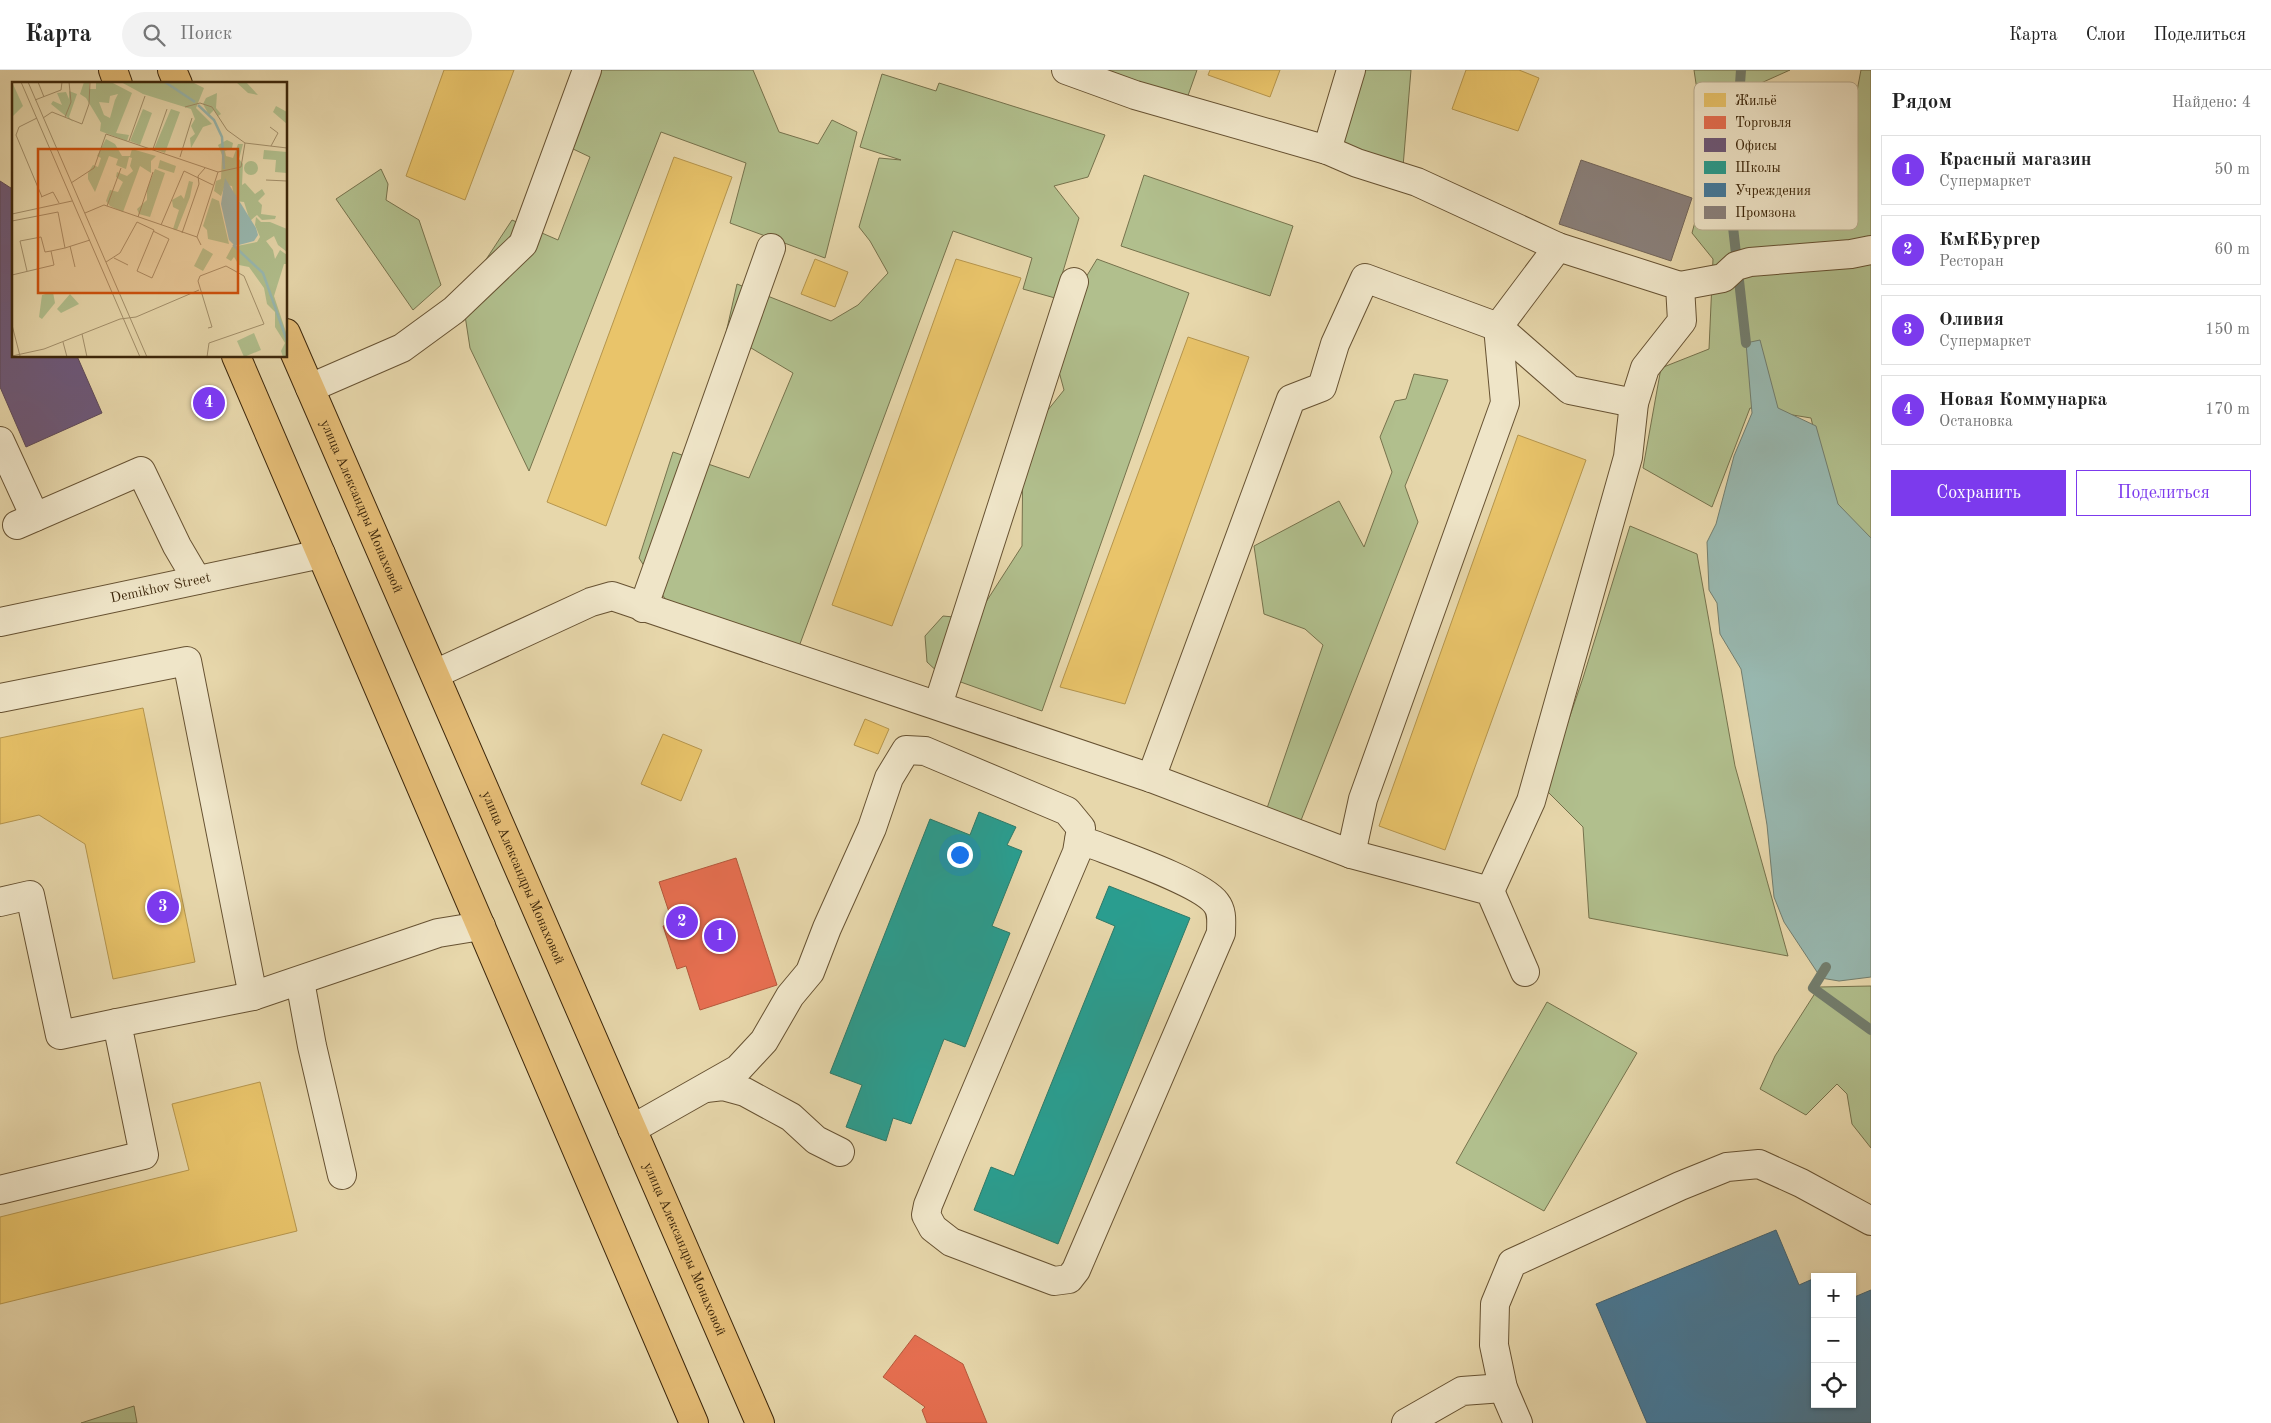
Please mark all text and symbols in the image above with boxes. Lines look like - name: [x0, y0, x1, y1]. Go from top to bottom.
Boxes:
- search box: [122, 12, 472, 57]
- icon: search: [140, 21, 168, 49]
- text: Карта: [25, 23, 92, 47]
- text: Поиск: [180, 25, 232, 44]
- text: Карта: [2009, 26, 2058, 44]
- text: Слои: [2086, 26, 2125, 44]
- text: Поделиться: [2153, 26, 2246, 44]
- inset map: [12, 82, 288, 358]
- legend: [1694, 82, 1858, 230]
- text: Рядом: [1891, 92, 1952, 113]
- text: Жильё: [1735, 94, 1777, 108]
- text: Найдено: 4: [2172, 95, 2251, 111]
- text: Торговля: [1735, 116, 1792, 130]
- text: Офисы: [1735, 139, 1777, 154]
- text: Красный магазин: [1939, 151, 2092, 170]
- text: Школы: [1735, 161, 1781, 175]
- text: 1: [1903, 162, 1913, 178]
- text: 50 m: [2214, 162, 2250, 178]
- text: Супермаркет: [1939, 174, 2031, 190]
- text: Учреждения: [1735, 184, 1811, 198]
- text: Промзона: [1735, 206, 1796, 220]
- text: КмКБургер: [1939, 231, 2040, 250]
- text: 2: [1903, 242, 1913, 258]
- text: 60 m: [2214, 242, 2250, 258]
- text: Ресторан: [1939, 254, 2004, 270]
- text: Оливия: [1939, 311, 2004, 330]
- text: 3: [1903, 322, 1913, 338]
- text: 150 m: [2205, 322, 2250, 338]
- text: Супермаркет: [1939, 334, 2031, 350]
- pin: 4: [193, 384, 225, 422]
- text: Новая Коммунарка: [1939, 391, 2107, 410]
- text: 4: [1903, 402, 1913, 418]
- text: 170 m: [2205, 402, 2250, 418]
- text: Остановка: [1939, 414, 2013, 430]
- street label: улица Александры Монаховой: [318, 418, 405, 595]
- button: Сохранить: [1891, 470, 2066, 516]
- button: Поделиться: [2076, 470, 2251, 516]
- street label: Demikhov Street: [109, 571, 212, 605]
- street label: улица Александры Монаховой: [479, 789, 567, 966]
- your location: [947, 842, 973, 868]
- pin: 3: [147, 888, 179, 926]
- pin: 2: [666, 903, 698, 941]
- pin: 1: [704, 917, 736, 955]
- street label: улица Александры Монаховой: [641, 1160, 728, 1338]
- map controls: [1811, 1273, 1856, 1408]
- button: +: [1811, 1273, 1856, 1318]
- button: −: [1811, 1318, 1856, 1363]
- button: locate: [1811, 1363, 1856, 1408]

